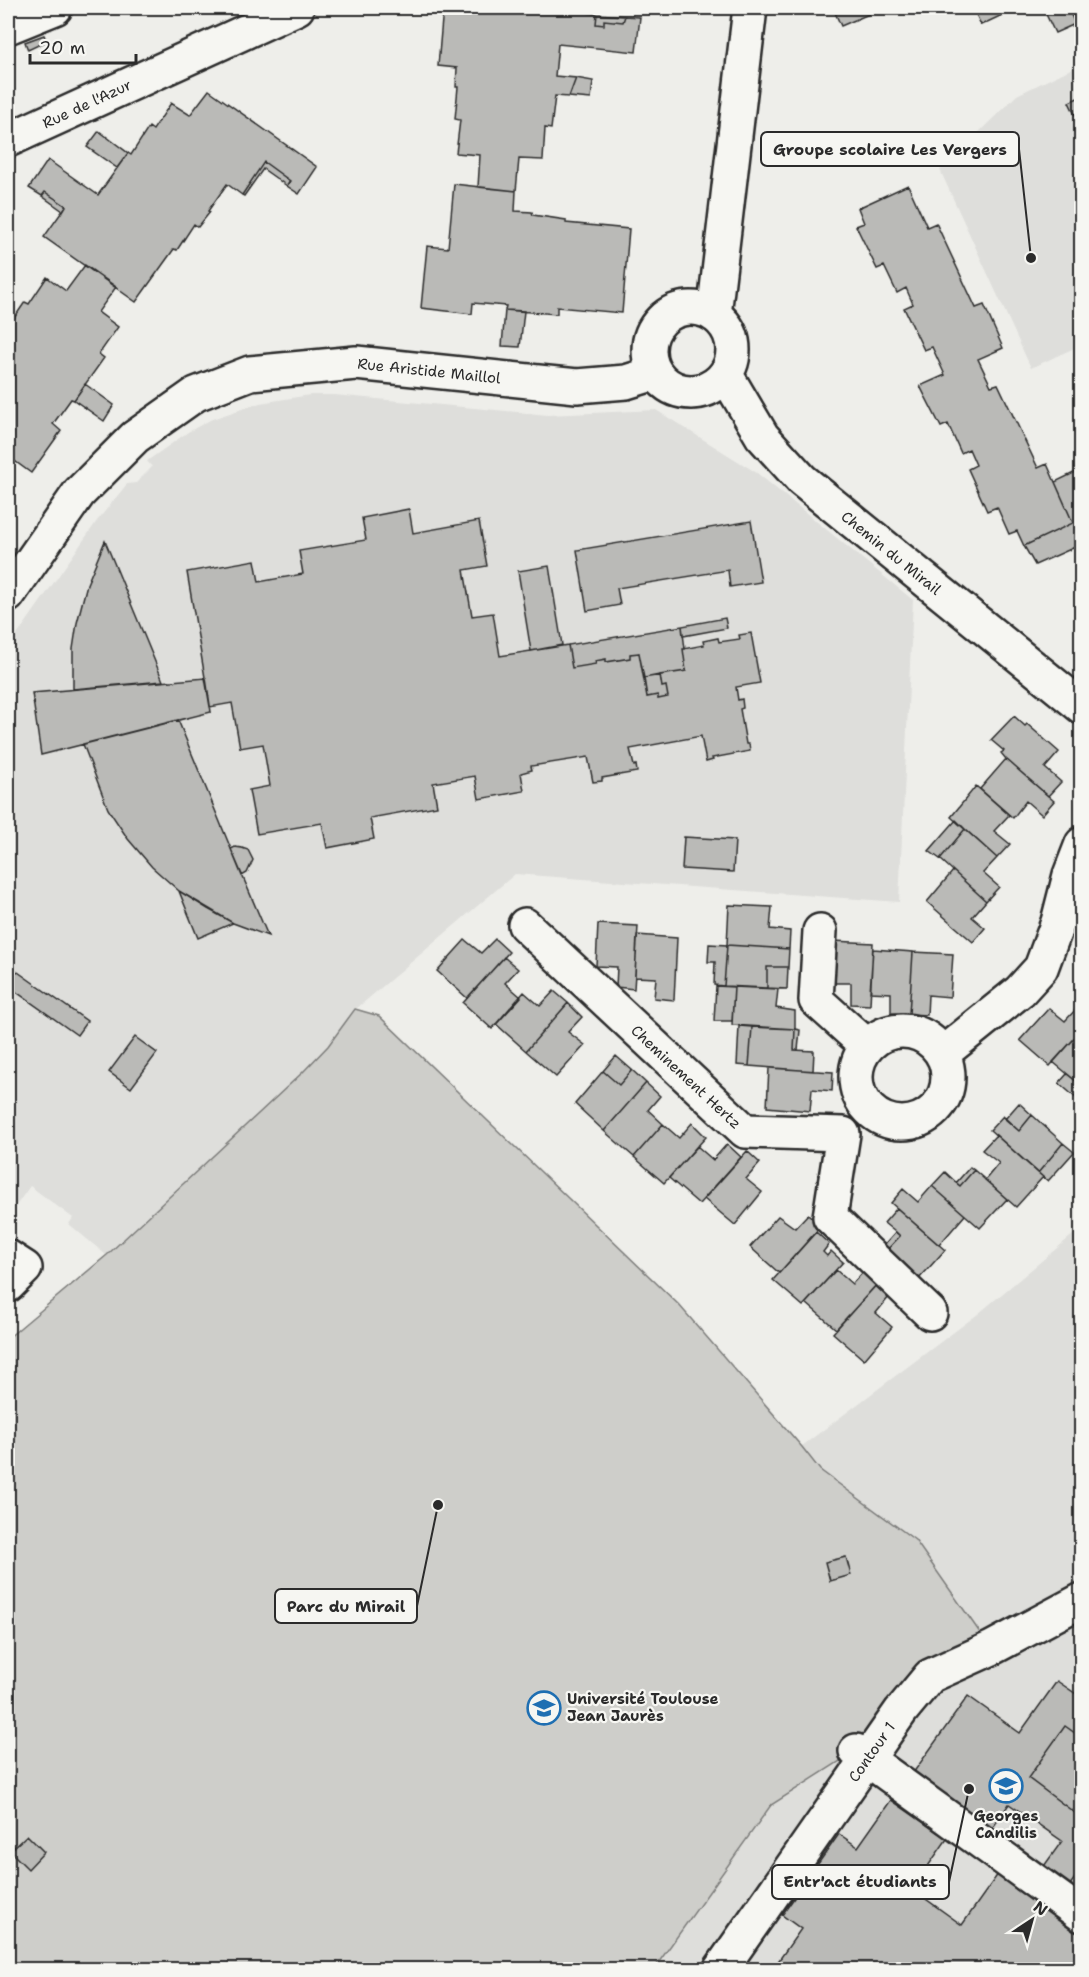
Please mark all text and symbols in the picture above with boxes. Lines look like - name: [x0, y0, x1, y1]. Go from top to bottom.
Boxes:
- scale bar: [30, 27, 136, 65]
- text: 20 m: [39, 36, 85, 60]
- street label: Rue de l'Azur: [39, 75, 135, 133]
- callout: Groupe scolaire Les Vergers: [761, 132, 1019, 166]
- text: Groupe scolaire Les Vergers: [773, 139, 1007, 160]
- street label: Rue Aristide Maillol: [356, 354, 502, 389]
- street label: Chemin du Mirail: [837, 506, 945, 600]
- street label: Cheminement Hertz: [627, 1021, 745, 1133]
- callout: Parc du Mirail: [275, 1589, 417, 1623]
- text: Parc du Mirail: [287, 1596, 406, 1617]
- place label: Université Toulouse Jean Jaurès: [567, 1689, 719, 1726]
- school or university icon: Université Toulouse Jean Jaurès: [526, 1690, 562, 1726]
- street label: Contour 1: [844, 1718, 900, 1786]
- school or university icon: Georges Candilis: [988, 1768, 1024, 1804]
- place label: Georges Candilis: [973, 1806, 1039, 1843]
- callout: Entr'act étudiants: [772, 1865, 949, 1899]
- text: Entr'act étudiants: [783, 1871, 937, 1892]
- north arrow: [1002, 1890, 1062, 1950]
- text: N: [1029, 1896, 1052, 1920]

